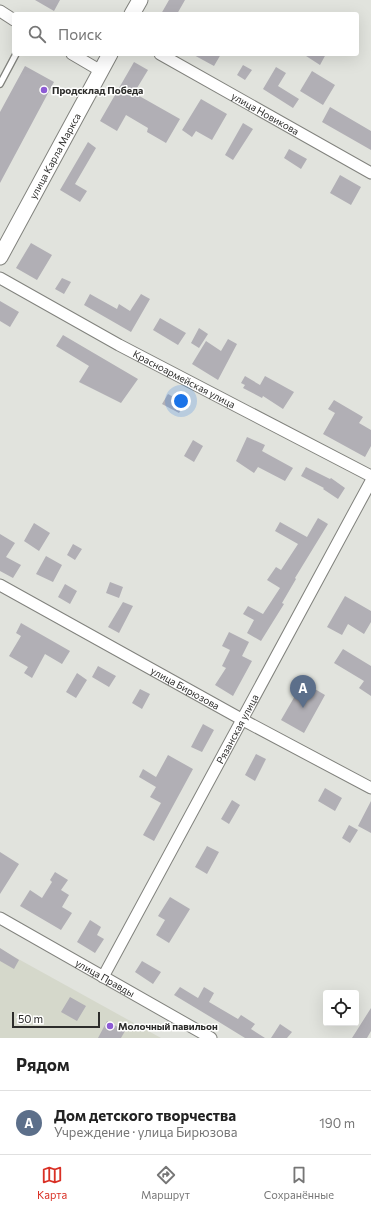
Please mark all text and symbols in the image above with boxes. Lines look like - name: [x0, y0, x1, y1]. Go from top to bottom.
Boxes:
- search box: [12, 12, 359, 56]
- icon: search: [26, 23, 48, 45]
- text: Поиск: [58, 25, 102, 43]
- place label: Продсклад Победа: [52, 84, 143, 96]
- marker: Продсклад Победа: [39, 85, 49, 95]
- street label: улица Новикова: [230, 90, 301, 137]
- street label: улица Карла Маркса: [27, 111, 83, 201]
- street label: Красноармейская улица: [131, 347, 237, 410]
- your location: [171, 391, 191, 411]
- street label: улица Бирюзова: [149, 664, 222, 712]
- pin: A: [290, 675, 316, 708]
- street label: Рязанская улица: [213, 692, 261, 766]
- street label: улица Правды: [73, 956, 137, 999]
- map controls: [323, 990, 359, 1026]
- button: locate: [323, 990, 359, 1026]
- scale bar: [12, 1010, 100, 1029]
- text: 50 m: [18, 1012, 43, 1025]
- place label: Молочный павильон: [118, 1020, 218, 1032]
- marker: Молочный павильон: [105, 1021, 115, 1031]
- text: Рядом: [16, 1054, 70, 1075]
- text: Дом детского творчества: [54, 1106, 236, 1124]
- text: A: [24, 1115, 34, 1131]
- text: 190 m: [319, 1115, 355, 1131]
- text: Учреждение · улица Бирюзова: [54, 1124, 237, 1140]
- tab: Карта: [37, 1164, 67, 1201]
- tab: Маршрут: [141, 1164, 190, 1201]
- tab: Сохранённые: [264, 1164, 334, 1201]

